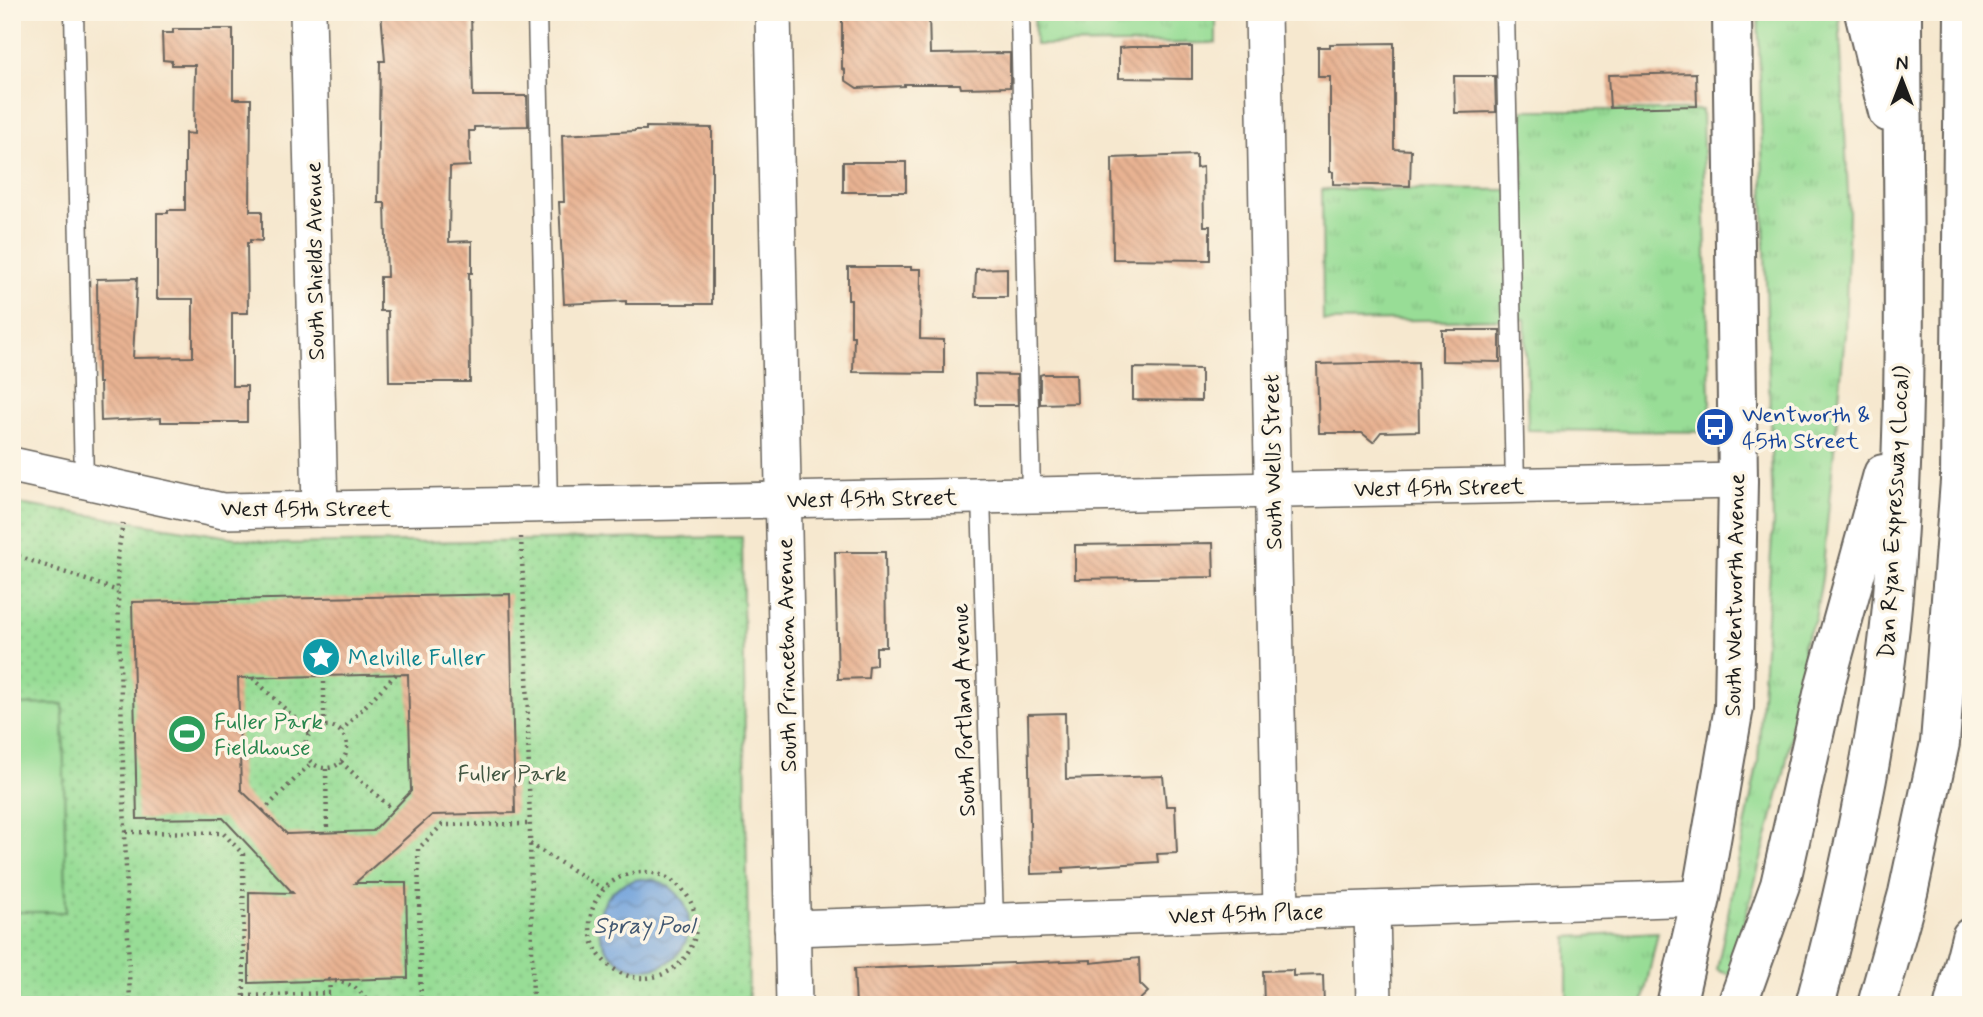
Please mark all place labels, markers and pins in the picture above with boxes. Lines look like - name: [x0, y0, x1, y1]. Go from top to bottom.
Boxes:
- place label: Wentworth & 45th Street: [1742, 401, 1870, 457]
- bus stop icon: Wentworth & 45th Street: [1694, 406, 1736, 448]
- place icon: Melville Fuller: [300, 636, 342, 678]
- place label: Melville Fuller: [348, 644, 485, 674]
- place label: Fuller Park Fieldhouse: [214, 708, 323, 764]
- sports icon: Fuller Park Fieldhouse: [166, 713, 208, 755]

